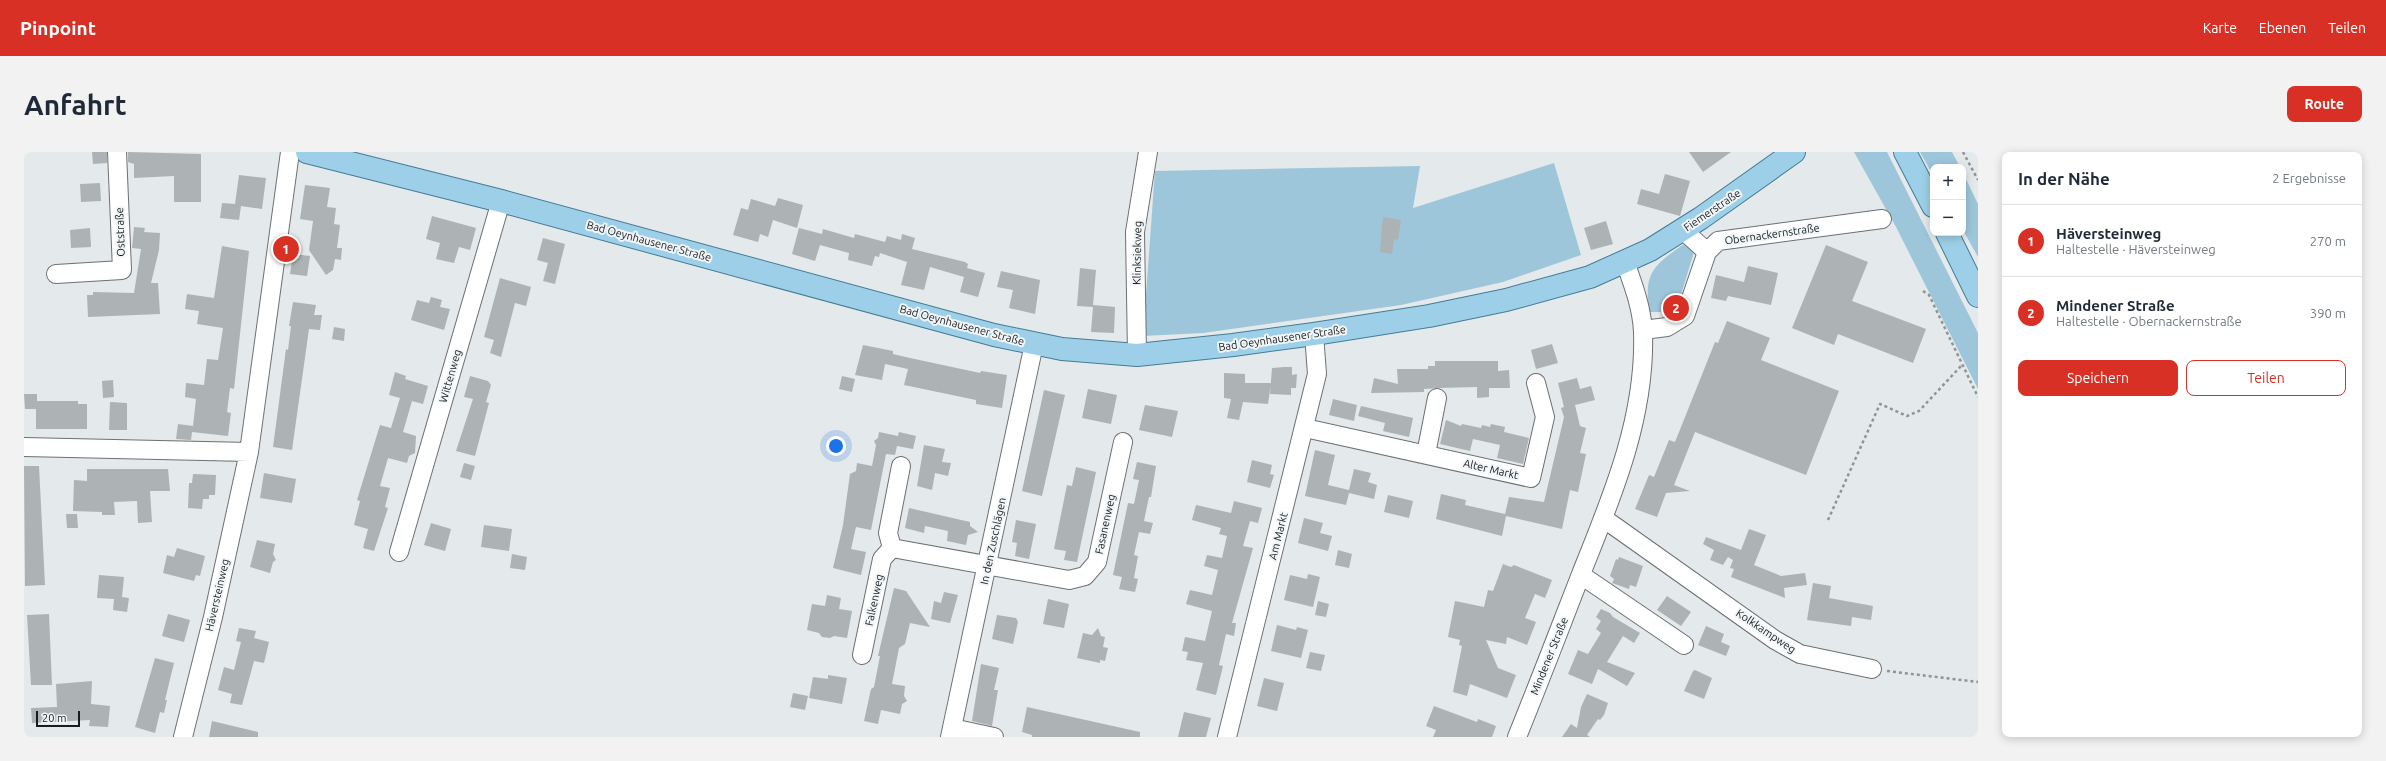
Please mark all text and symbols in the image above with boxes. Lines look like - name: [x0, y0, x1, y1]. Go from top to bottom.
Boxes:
- text: Pinpoint: [20, 17, 96, 39]
- text: Karte: [2203, 20, 2237, 36]
- text: Ebenen: [2259, 20, 2306, 36]
- text: Teilen: [2328, 20, 2366, 36]
- button: Route: [2287, 86, 2362, 122]
- text: Anfahrt: [24, 89, 127, 120]
- map controls: [1930, 164, 1966, 236]
- button: +: [1930, 164, 1966, 200]
- text: In der Nähe: [2018, 169, 2110, 188]
- text: 2 Ergebnisse: [2272, 171, 2346, 185]
- street label: Fiemerstraße: [1681, 187, 1743, 233]
- button: −: [1930, 200, 1966, 236]
- street label: Oststraße: [113, 207, 127, 257]
- street label: Bad Oeynhausener Straße: [585, 219, 713, 263]
- street label: Klinksiekweg: [1130, 221, 1144, 285]
- street label: Obernackernstraße: [1724, 221, 1820, 247]
- text: Häversteinweg: [2056, 225, 2161, 242]
- pin: 1: [273, 234, 299, 264]
- text: 1: [2027, 234, 2035, 248]
- text: 270 m: [2310, 234, 2346, 248]
- text: Haltestelle · Häversteinweg: [2056, 242, 2216, 256]
- pin: 2: [1663, 293, 1689, 323]
- text: Mindener Straße: [2056, 297, 2175, 314]
- street label: Bad Oeynhausener Straße: [898, 303, 1026, 347]
- text: 2: [2027, 306, 2035, 320]
- text: 390 m: [2310, 306, 2346, 320]
- text: Haltestelle · Obernackernstraße: [2056, 314, 2242, 328]
- street label: Bad Oeynhausener Straße: [1218, 323, 1346, 353]
- street label: Wittenweg: [437, 348, 463, 404]
- button: Speichern: [2018, 360, 2178, 396]
- button: Teilen: [2186, 360, 2346, 396]
- your location: [826, 436, 846, 456]
- street label: Alter Markt: [1462, 457, 1520, 481]
- street label: Fasanenweg: [1093, 493, 1117, 555]
- street label: In den Zuschlägen: [978, 496, 1008, 586]
- street label: Am Markt: [1266, 510, 1290, 561]
- street label: Häversteinweg: [203, 558, 231, 632]
- street label: Falkenweg: [863, 573, 885, 627]
- street label: Kolkkampweg: [1734, 607, 1798, 655]
- street label: Mindener Straße: [1528, 615, 1570, 697]
- scale bar: [36, 709, 80, 728]
- text: 20 m: [42, 712, 66, 724]

